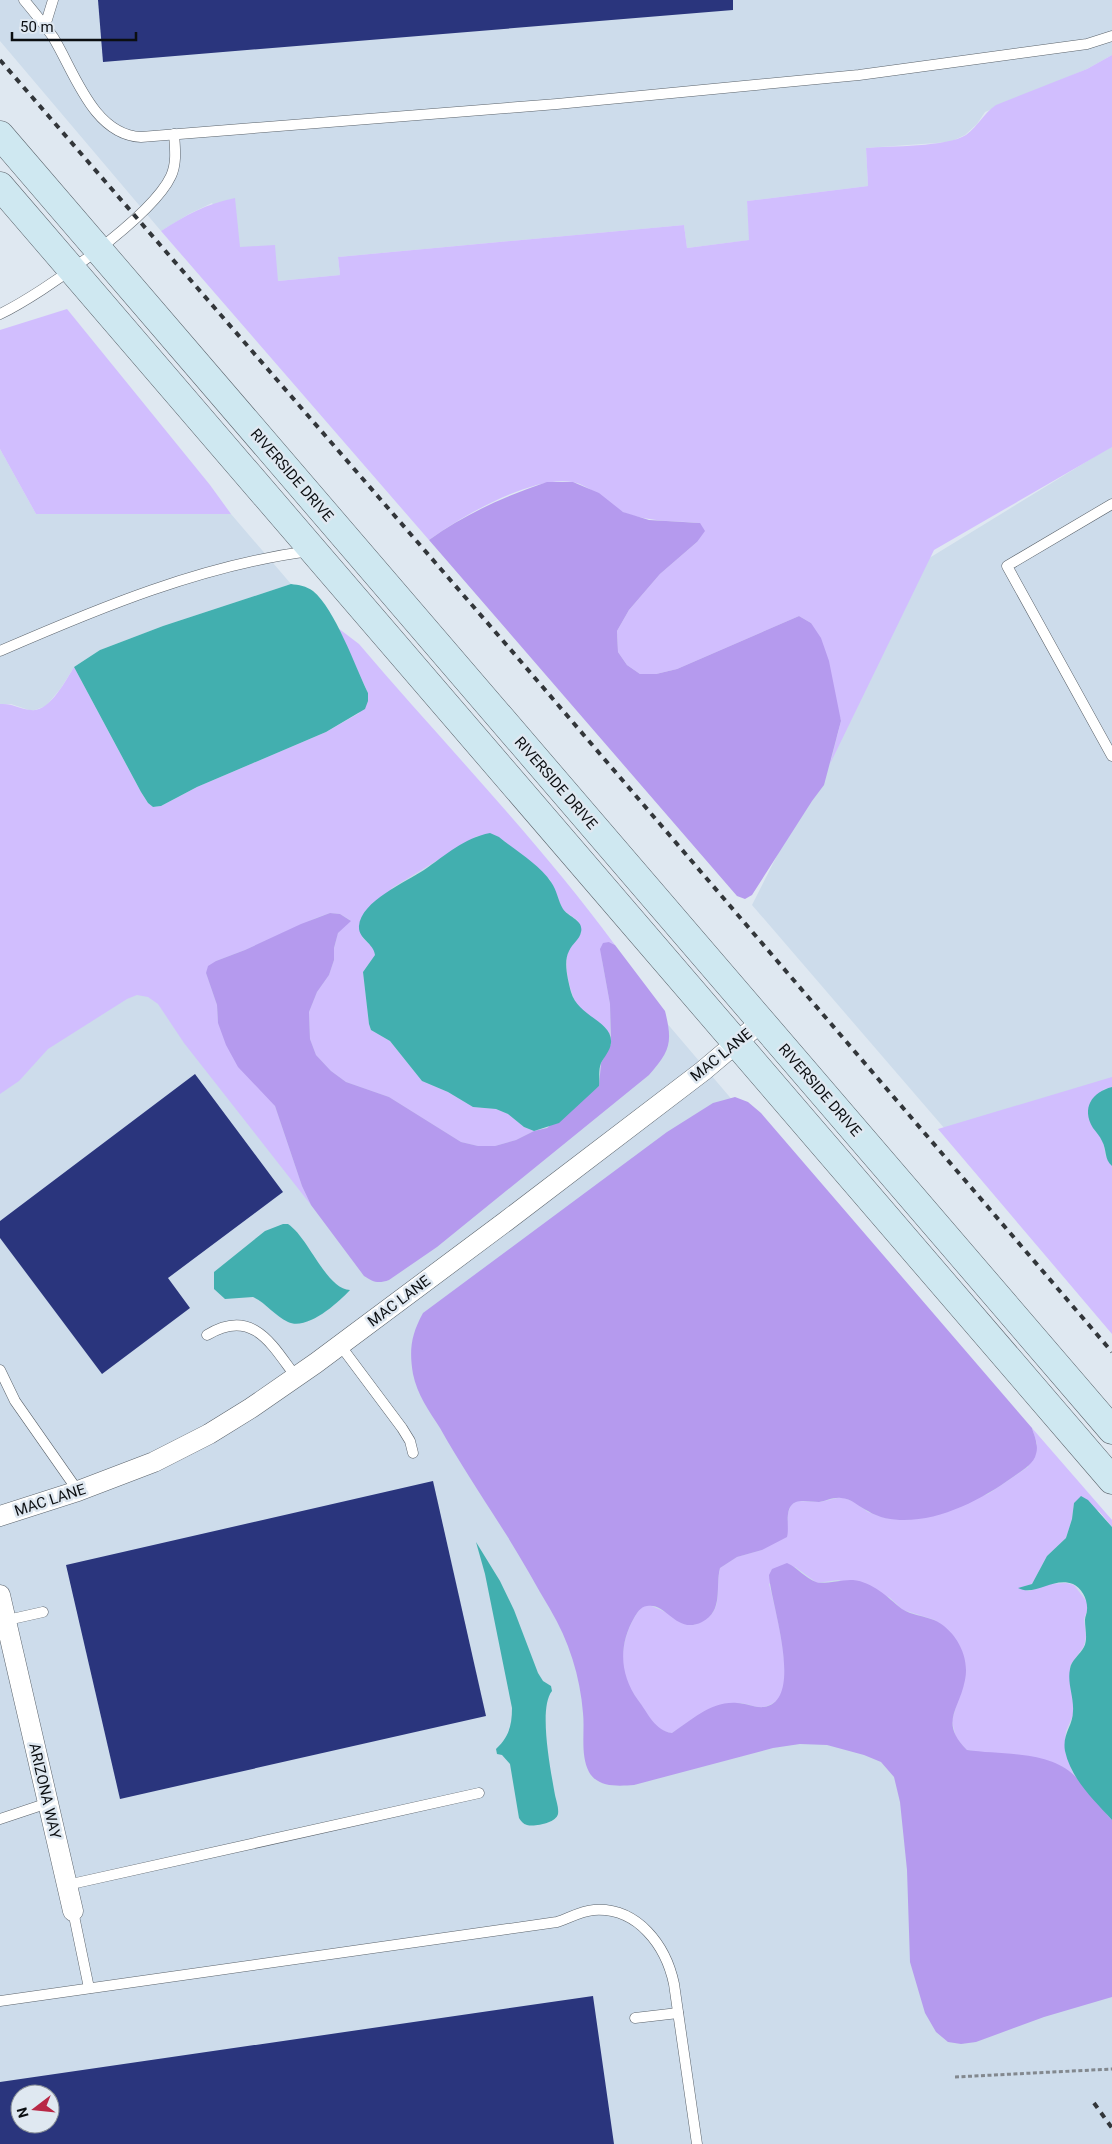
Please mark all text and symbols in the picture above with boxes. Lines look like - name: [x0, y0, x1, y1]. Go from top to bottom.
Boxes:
- scale bar: [12, 10, 136, 42]
- text: 50 m: [20, 18, 54, 36]
- street label: RIVERSIDE DRIVE: [247, 425, 337, 525]
- street label: RIVERSIDE DRIVE: [511, 733, 601, 833]
- street label: MAC LANE: [687, 1025, 756, 1085]
- street label: RIVERSIDE DRIVE: [775, 1040, 865, 1140]
- street label: MAC LANE: [364, 1271, 434, 1330]
- street label: MAC LANE: [12, 1480, 88, 1520]
- street label: ARIZONA WAY: [25, 1741, 65, 1841]
- north arrow: [10, 2084, 60, 2134]
- text: N: [13, 2106, 32, 2120]

